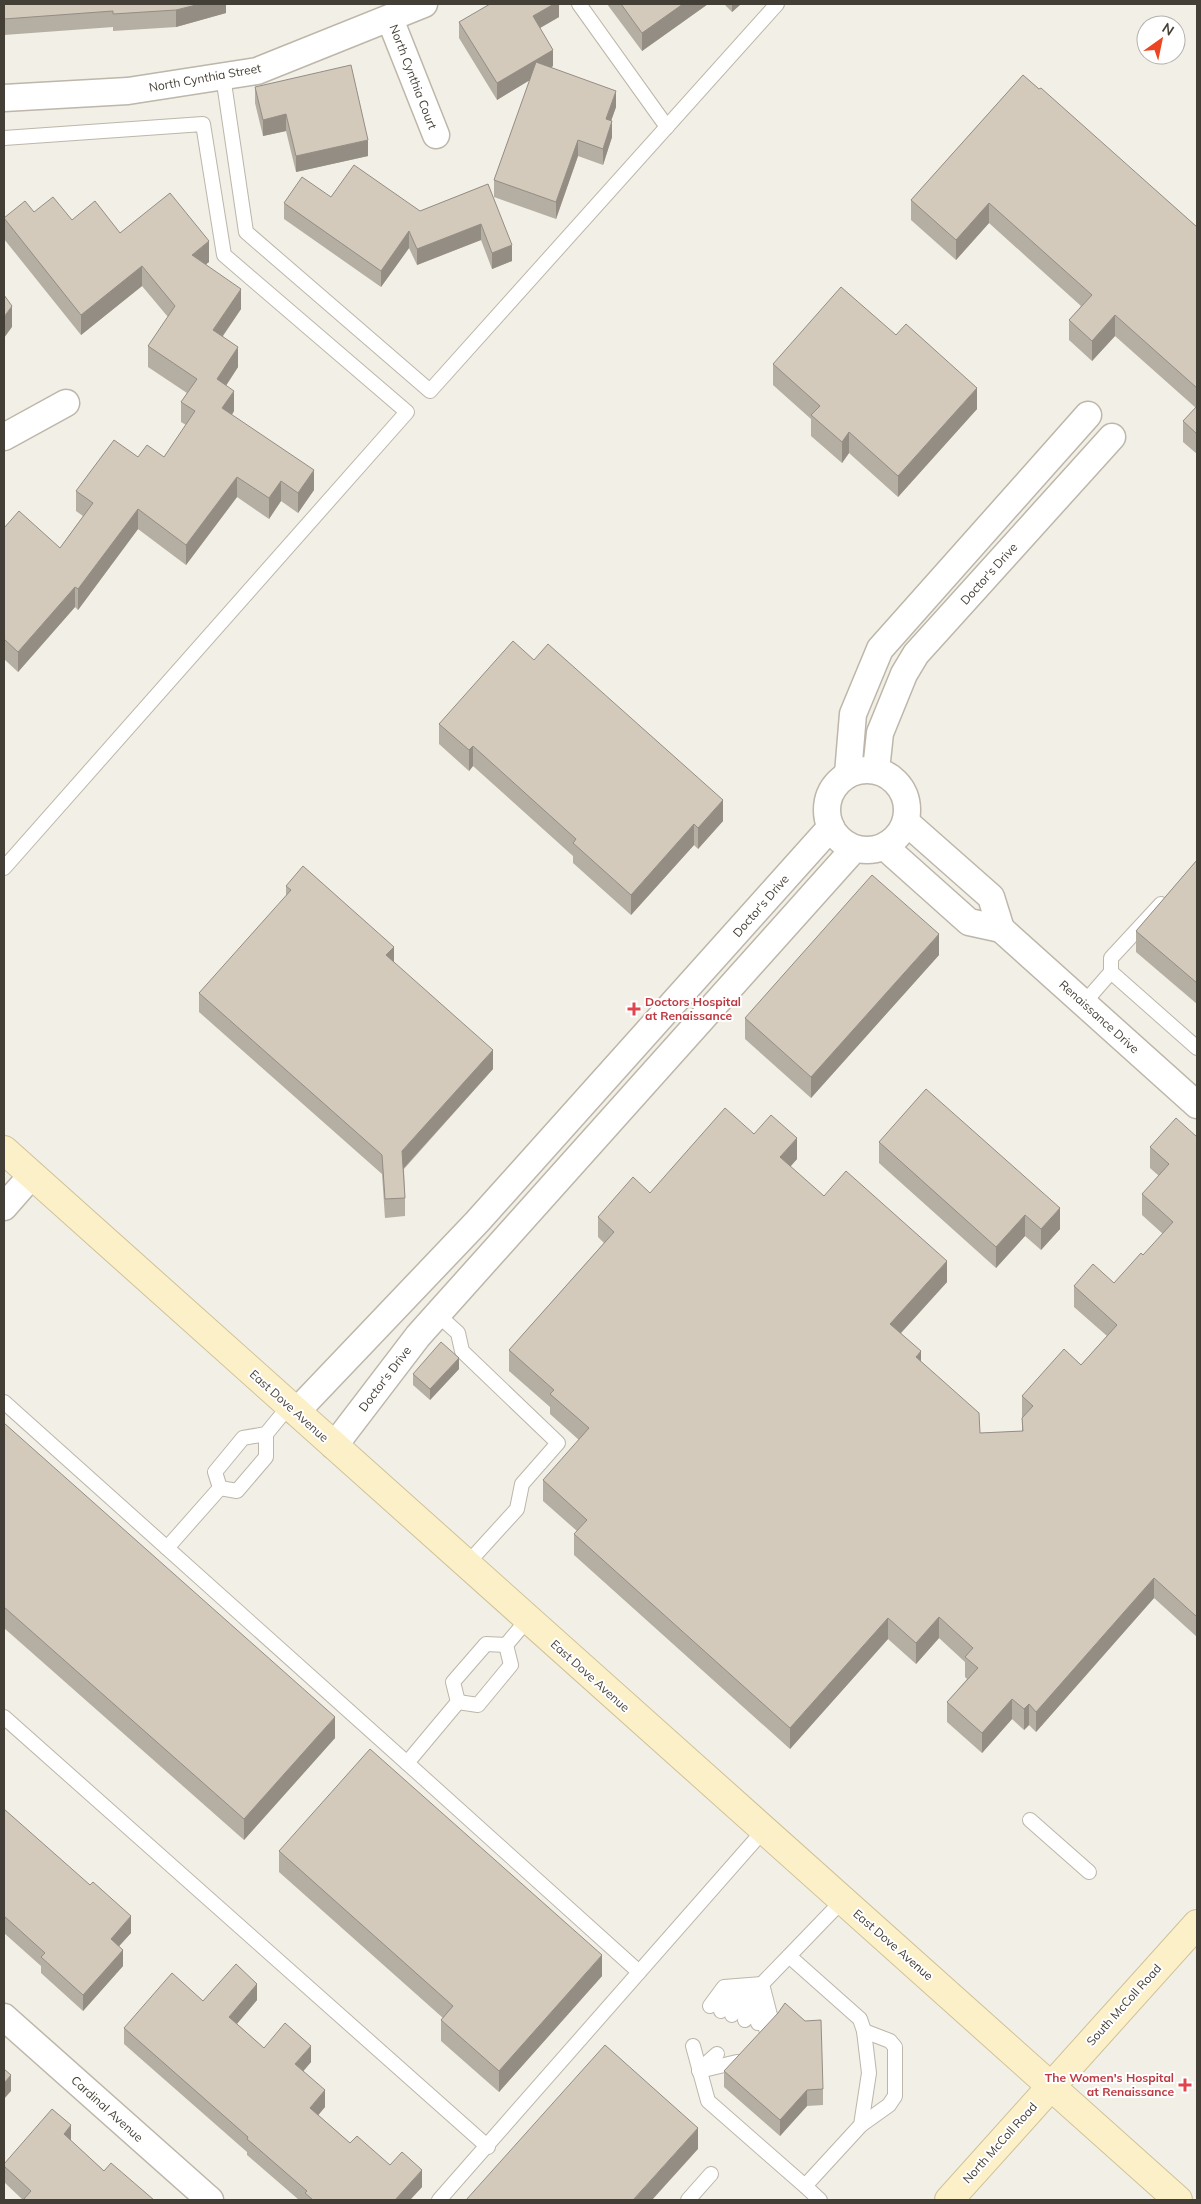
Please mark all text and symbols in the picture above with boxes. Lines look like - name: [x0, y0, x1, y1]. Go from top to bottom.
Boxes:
- north arrow: [1136, 15, 1186, 65]
- text: N: [1159, 19, 1177, 40]
- street label: North Cynthia Court: [387, 22, 440, 131]
- street label: North Cynthia Street: [148, 60, 262, 95]
- street label: Doctor's Drive: [957, 540, 1020, 608]
- street label: Doctor's Drive: [729, 871, 792, 940]
- street label: Renaissance Drive: [1056, 977, 1142, 1056]
- place label: Doctors Hospital at Renaissance: [645, 994, 741, 1023]
- marker: Doctors Hospital at Renaissance: [627, 1002, 641, 1016]
- street label: Doctor's Drive: [355, 1343, 414, 1414]
- street label: East Dove Avenue: [247, 1366, 332, 1445]
- street label: East Dove Avenue: [548, 1636, 633, 1715]
- street label: East Dove Avenue: [850, 1906, 936, 1983]
- street label: South McColl Road: [1083, 1961, 1164, 2049]
- place label: The Women's Hospital at Renaissance: [1045, 2070, 1174, 2099]
- street label: Cardinal Avenue: [68, 2072, 146, 2145]
- marker: The Women's Hospital at Renaissance: [1178, 2078, 1192, 2092]
- street label: North McColl Road: [959, 2099, 1040, 2186]

